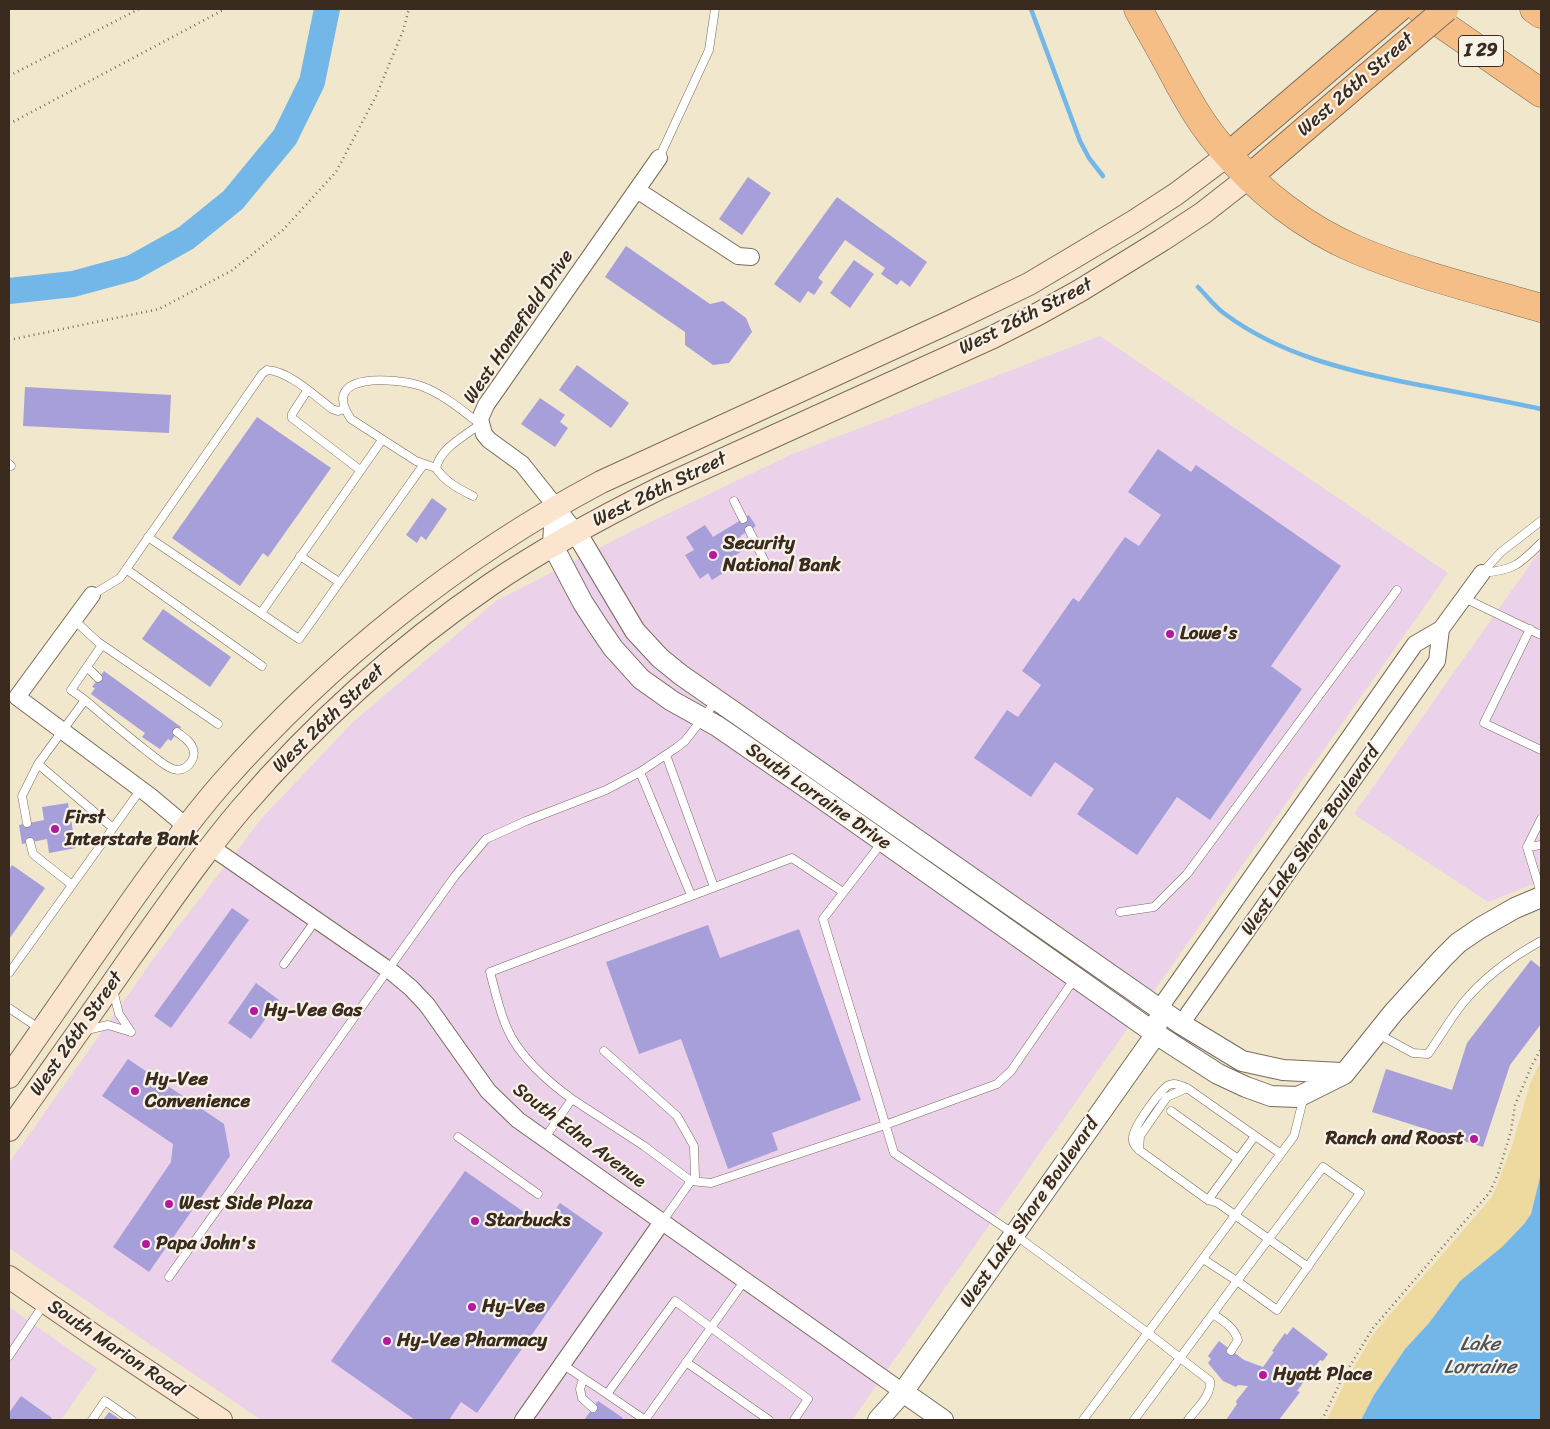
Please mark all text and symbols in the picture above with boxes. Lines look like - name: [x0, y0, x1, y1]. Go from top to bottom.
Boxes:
- street label: West 26th Street: [1293, 28, 1419, 142]
- road number: I 29: [1458, 36, 1504, 66]
- street label: West Homefield Drive: [459, 246, 579, 408]
- street label: West 26th Street: [956, 274, 1096, 360]
- street label: West 26th Street: [589, 448, 731, 532]
- place label: Security National Bank: [723, 533, 841, 577]
- marker: Security National Bank: [707, 549, 719, 561]
- place label: Lowe's: [1180, 623, 1237, 645]
- marker: Lowe's: [1164, 628, 1176, 640]
- street label: West 26th Street: [268, 660, 390, 778]
- street label: South Lorraine Drive: [741, 738, 895, 856]
- street label: West Lake Shore Boulevard: [1237, 742, 1385, 940]
- place label: First Interstate Bank: [65, 807, 199, 851]
- marker: First Interstate Bank: [49, 823, 61, 835]
- street label: West 26th Street: [26, 967, 128, 1101]
- place label: Hy-Vee Gas: [264, 1000, 362, 1022]
- marker: Hy-Vee Gas: [248, 1005, 260, 1017]
- place label: Hy-Vee Convenience: [145, 1069, 250, 1113]
- street label: South Edna Avenue: [508, 1078, 650, 1194]
- marker: Hy-Vee Convenience: [129, 1085, 141, 1097]
- street label: West Lake Shore Boulevard: [956, 1114, 1104, 1312]
- place label: Ranch and Roost: [1326, 1128, 1464, 1150]
- marker: Ranch and Roost: [1468, 1133, 1480, 1145]
- place label: West Side Plaza: [179, 1193, 312, 1215]
- marker: West Side Plaza: [163, 1198, 175, 1210]
- place label: Starbucks: [485, 1210, 570, 1232]
- marker: Starbucks: [469, 1215, 481, 1227]
- place label: Papa John's: [156, 1233, 255, 1255]
- marker: Papa John's: [140, 1238, 152, 1250]
- street label: South Marion Road: [43, 1295, 187, 1403]
- place label: Hy-Vee: [482, 1296, 545, 1318]
- marker: Hy-Vee: [466, 1301, 478, 1313]
- place label: Hy-Vee Pharmacy: [397, 1330, 547, 1352]
- water label: Lake Lorraine: [1444, 1333, 1516, 1380]
- marker: Hy-Vee Pharmacy: [381, 1335, 393, 1347]
- place label: Hyatt Place: [1273, 1364, 1372, 1386]
- marker: Hyatt Place: [1257, 1369, 1269, 1381]

